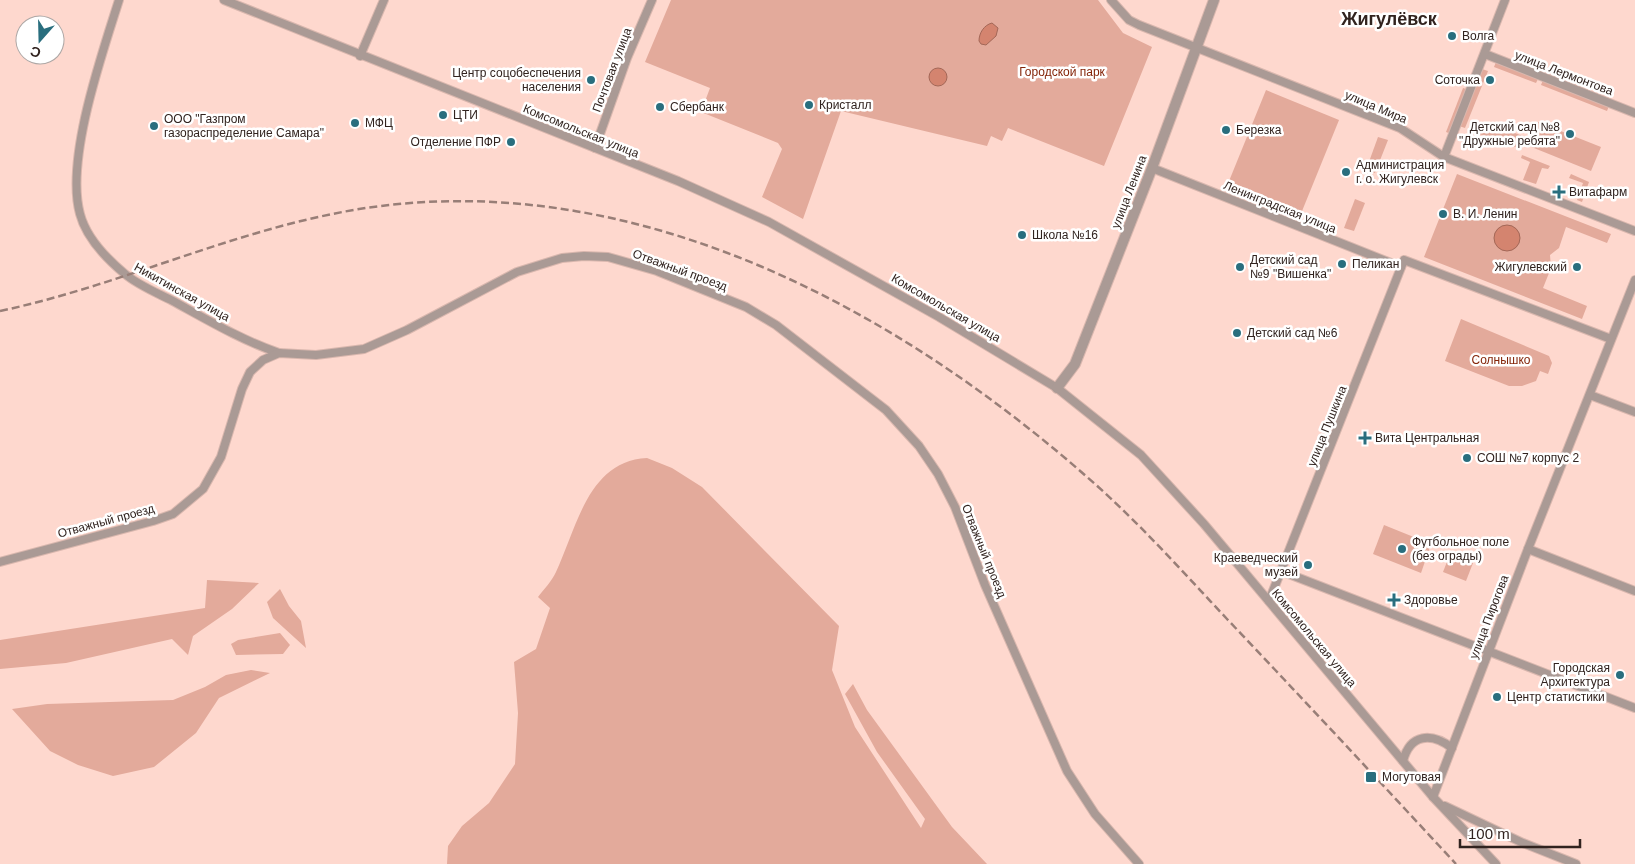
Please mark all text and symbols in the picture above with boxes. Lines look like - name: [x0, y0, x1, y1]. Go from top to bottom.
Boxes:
- district label: Жигулёвск: [1340, 9, 1438, 29]
- north arrow: [15, 15, 65, 65]
- street label: Почтовая улица: [590, 26, 635, 114]
- place label: Волга: [1462, 29, 1495, 43]
- marker: Волга: [1446, 30, 1458, 42]
- text: С: [28, 43, 43, 61]
- street label: улица Лермонтова: [1513, 48, 1615, 98]
- park label: Городской парк: [1019, 65, 1106, 79]
- place label: Центр соцобеспечения населения: [452, 66, 581, 94]
- place label: Соточка: [1435, 73, 1480, 87]
- marker: Центр соцобеспечения населения: [585, 74, 597, 86]
- marker: Соточка: [1484, 74, 1496, 86]
- street label: улица Мира: [1343, 88, 1410, 127]
- place label: Кристалл: [819, 98, 871, 112]
- marker: Кристалл: [803, 99, 815, 111]
- place label: Сбербанк: [670, 100, 725, 114]
- street label: Комсомольская улица: [521, 101, 641, 161]
- marker: Сбербанк: [654, 101, 666, 113]
- place label: ЦТИ: [453, 108, 478, 122]
- marker: ЦТИ: [437, 109, 449, 121]
- place label: ООО "Газпром газораспределение Самара": [164, 112, 324, 140]
- place label: МФЦ: [365, 116, 393, 130]
- marker: МФЦ: [349, 117, 361, 129]
- marker: ООО "Газпром газораспределение Самара": [148, 120, 160, 132]
- place label: Детский сад №8 "Дружные ребята": [1459, 120, 1560, 148]
- place label: Березка: [1236, 123, 1282, 137]
- marker: Березка: [1220, 124, 1232, 136]
- marker: Детский сад №8 "Дружные ребята": [1564, 128, 1576, 140]
- place label: Отделение ПФР: [411, 135, 501, 149]
- marker: Отделение ПФР: [505, 136, 517, 148]
- street label: улица Ленина: [1109, 153, 1150, 231]
- place label: Администрация г. о. Жигулевск: [1356, 158, 1444, 186]
- marker: Администрация г. о. Жигулевск: [1340, 166, 1352, 178]
- street label: Ленинградская улица: [1222, 178, 1339, 236]
- place label: Витафарм: [1569, 185, 1627, 199]
- marker: Витафарм: [1553, 186, 1565, 198]
- place label: В. И. Ленин: [1453, 207, 1517, 221]
- marker: В. И. Ленин: [1437, 208, 1449, 220]
- place label: Школа №16: [1032, 228, 1098, 242]
- marker: Школа №16: [1016, 229, 1028, 241]
- street label: Отважный проезд: [631, 246, 729, 294]
- place label: Детский сад №9 "Вишенка": [1250, 253, 1331, 281]
- place label: Пеликан: [1352, 257, 1399, 271]
- marker: Пеликан: [1336, 258, 1348, 270]
- street label: Никитинская улица: [132, 260, 233, 324]
- place label: Жигулевский: [1495, 260, 1567, 274]
- marker: Детский сад №9 "Вишенка": [1234, 261, 1246, 273]
- marker: Жигулевский: [1571, 261, 1583, 273]
- street label: Комсомольская улица: [889, 271, 1003, 345]
- place label: Детский сад №6: [1247, 326, 1338, 340]
- marker: Детский сад №6: [1231, 327, 1243, 339]
- park label: Солнышко: [1471, 353, 1531, 367]
- street label: улица Пушкина: [1304, 383, 1350, 468]
- place label: Вита Центральная: [1375, 431, 1479, 445]
- marker: Вита Центральная: [1359, 432, 1371, 444]
- place label: СОШ №7 корпус 2: [1477, 451, 1579, 465]
- marker: СОШ №7 корпус 2: [1461, 452, 1473, 464]
- street label: Отважный проезд: [56, 501, 156, 541]
- street label: Отважный проезд: [959, 502, 1009, 600]
- place label: Футбольное поле (без ограды): [1412, 535, 1509, 563]
- marker: Футбольное поле (без ограды): [1396, 543, 1408, 555]
- place label: Краеведческий музей: [1214, 551, 1298, 579]
- marker: Краеведческий музей: [1302, 559, 1314, 571]
- street label: улица Пирогова: [1467, 573, 1512, 661]
- street label: Комсомольская улица: [1269, 586, 1359, 690]
- place label: Здоровье: [1404, 593, 1458, 607]
- marker: Здоровье: [1388, 594, 1400, 606]
- place label: Городская Архитектура: [1540, 661, 1610, 689]
- marker: Городская Архитектура: [1614, 669, 1626, 681]
- place label: Центр статистики: [1507, 690, 1605, 704]
- marker: Центр статистики: [1491, 691, 1503, 703]
- marker: Могутовая: [1364, 770, 1378, 784]
- place label: Могутовая: [1382, 770, 1441, 784]
- scale bar: [1460, 816, 1580, 848]
- text: 100 m: [1468, 825, 1510, 842]

